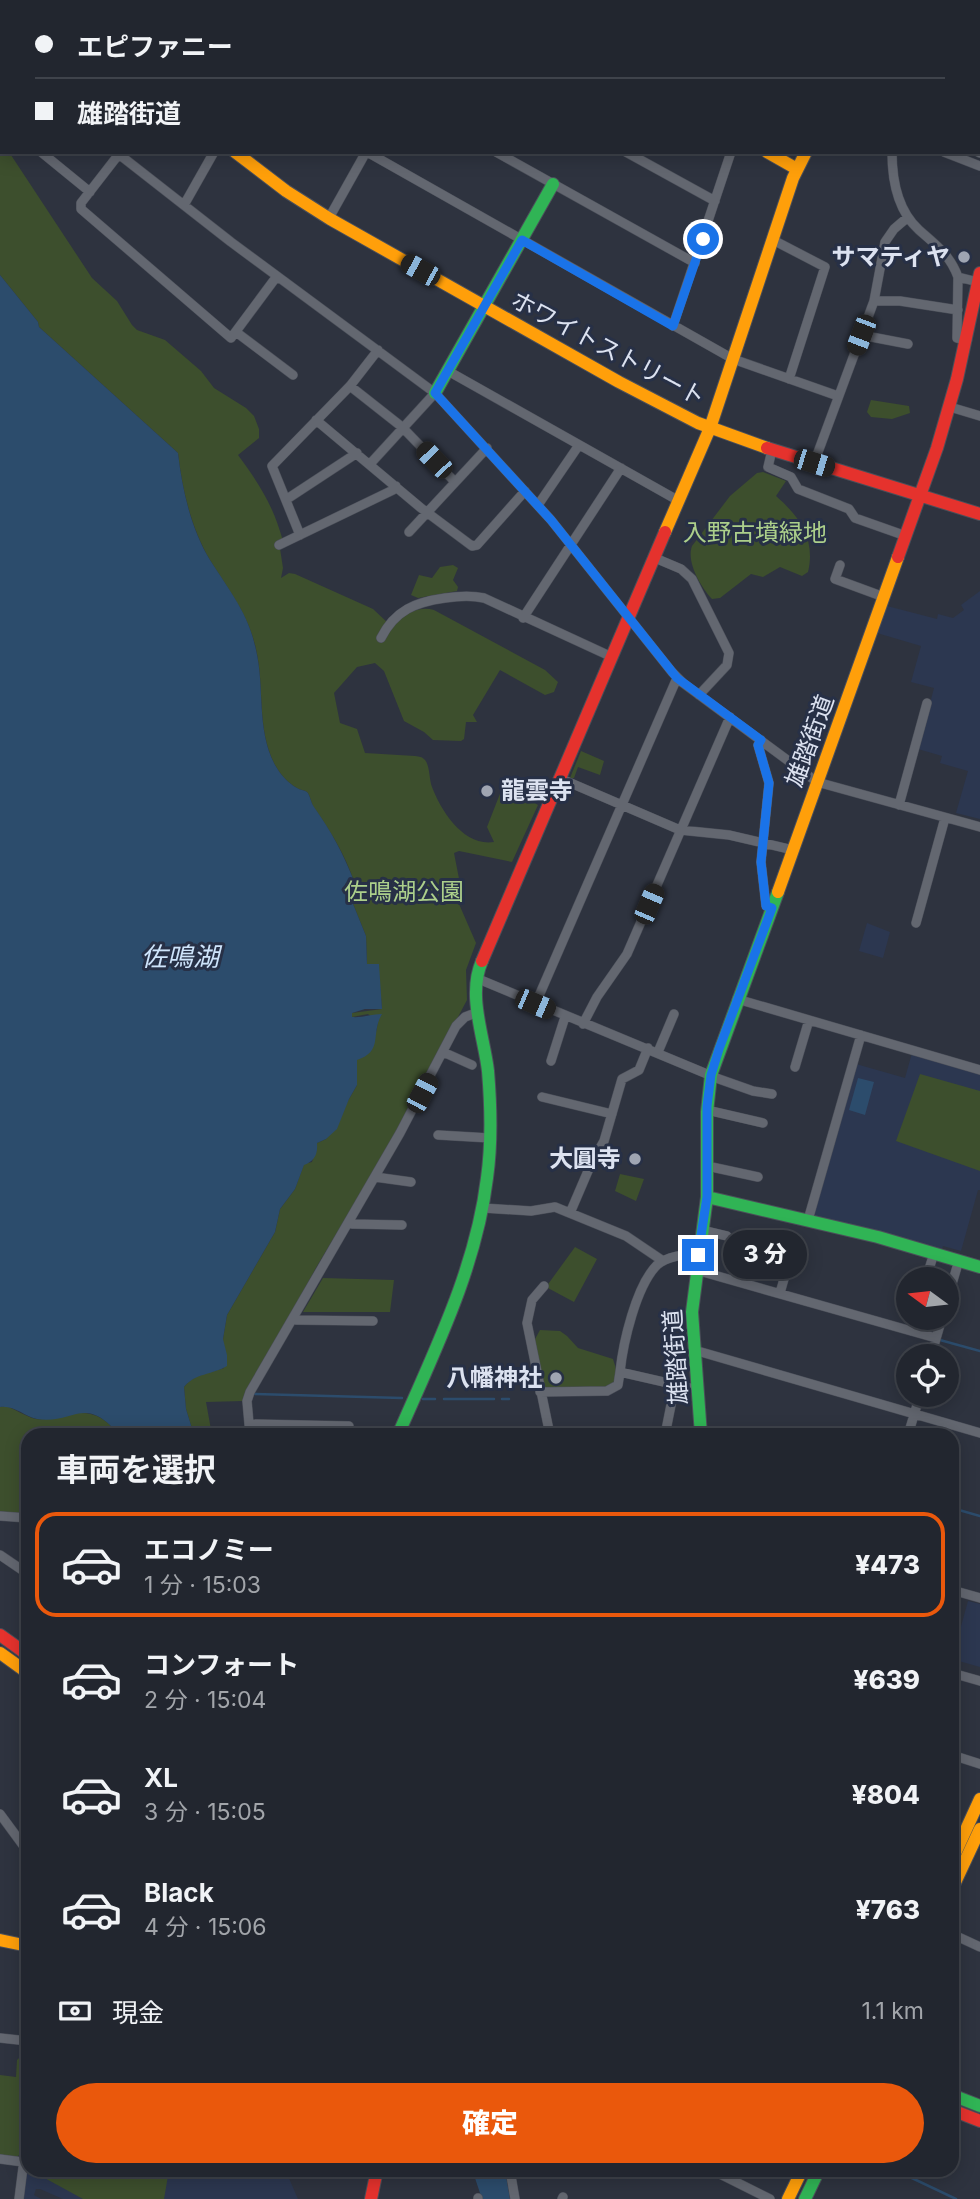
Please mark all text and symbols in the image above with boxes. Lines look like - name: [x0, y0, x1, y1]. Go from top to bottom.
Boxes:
- text: エピファニー: [77, 31, 233, 62]
- text: 雄踏街道: [77, 98, 181, 129]
- route start: [687, 223, 719, 255]
- place label: サマティヤ: [831, 242, 950, 271]
- marker: サマティヤ: [956, 249, 972, 265]
- car: [397, 251, 444, 289]
- street label: ホワイトストリート: [506, 285, 710, 412]
- car: [844, 312, 879, 358]
- car: [412, 438, 457, 482]
- car: [791, 447, 838, 479]
- park label: 入野古墳緑地: [683, 518, 827, 547]
- street label: 雄踏街道: [779, 691, 840, 791]
- place label: 龍雲寺: [501, 776, 573, 805]
- marker: 龍雲寺: [479, 783, 495, 799]
- park label: 佐鳴湖公園: [344, 877, 464, 906]
- car: [632, 881, 667, 927]
- water label: 佐鳴湖: [141, 941, 223, 972]
- car: [512, 986, 559, 1022]
- car: [403, 1070, 442, 1116]
- place label: 大圓寺: [549, 1144, 621, 1173]
- marker: 大圓寺: [627, 1151, 643, 1167]
- callout: 3 分: [722, 1230, 806, 1280]
- route end: [682, 1239, 714, 1271]
- text: 3 分: [743, 1240, 787, 1268]
- north arrow: [896, 1267, 959, 1330]
- map controls: [896, 1267, 959, 1407]
- street label: 雄踏街道: [658, 1308, 693, 1406]
- button: locate: [896, 1344, 959, 1407]
- place label: 八幡神社: [446, 1363, 542, 1392]
- marker: 八幡神社: [548, 1370, 564, 1386]
- text: 車両を選択: [56, 1450, 216, 1489]
- icon: car: [60, 1533, 123, 1596]
- text: エコノミー: [144, 1534, 274, 1565]
- text: ¥473: [855, 1549, 920, 1580]
- text: 1 分 · 15:03: [144, 1571, 261, 1599]
- icon: car: [60, 1648, 123, 1711]
- text: コンフォート: [144, 1649, 299, 1680]
- text: ¥639: [853, 1664, 920, 1695]
- text: 2 分 · 15:04: [144, 1686, 266, 1714]
- text: XL: [144, 1762, 178, 1793]
- icon: car: [60, 1763, 123, 1826]
- text: ¥804: [852, 1779, 920, 1810]
- text: 3 分 · 15:05: [144, 1798, 266, 1826]
- text: Black: [144, 1877, 214, 1908]
- icon: car: [60, 1878, 123, 1941]
- text: ¥763: [856, 1894, 920, 1925]
- text: 4 分 · 15:06: [144, 1913, 267, 1941]
- icon: cash: [56, 1992, 94, 2030]
- text: 現金: [112, 1997, 164, 2028]
- text: 1.1 km: [861, 1997, 924, 2025]
- button: 確定: [56, 2083, 924, 2163]

